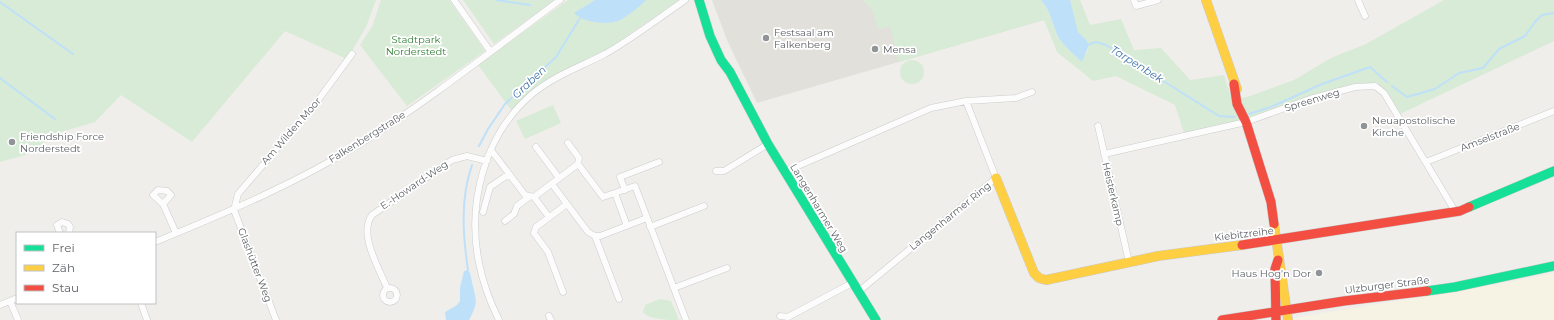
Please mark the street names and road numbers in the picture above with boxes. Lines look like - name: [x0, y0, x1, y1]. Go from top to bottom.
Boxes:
- street label: Spreenweg: [1283, 85, 1341, 115]
- street label: Am Wilden Moor: [258, 95, 324, 167]
- street label: Falkenbergstraße: [326, 108, 408, 166]
- street label: Amselstraße: [1458, 120, 1522, 154]
- street label: E.-Howard-Weg: [378, 157, 450, 213]
- street label: Langenharmer Weg: [787, 161, 851, 255]
- street label: Heisterkamp: [1099, 161, 1127, 227]
- street label: Langenharmer Ring: [906, 179, 994, 253]
- street label: Kiebitzreihe: [1214, 224, 1274, 244]
- street label: Glashütter Weg: [235, 226, 275, 304]
- street label: Ulzburger Straße: [1344, 273, 1430, 297]

